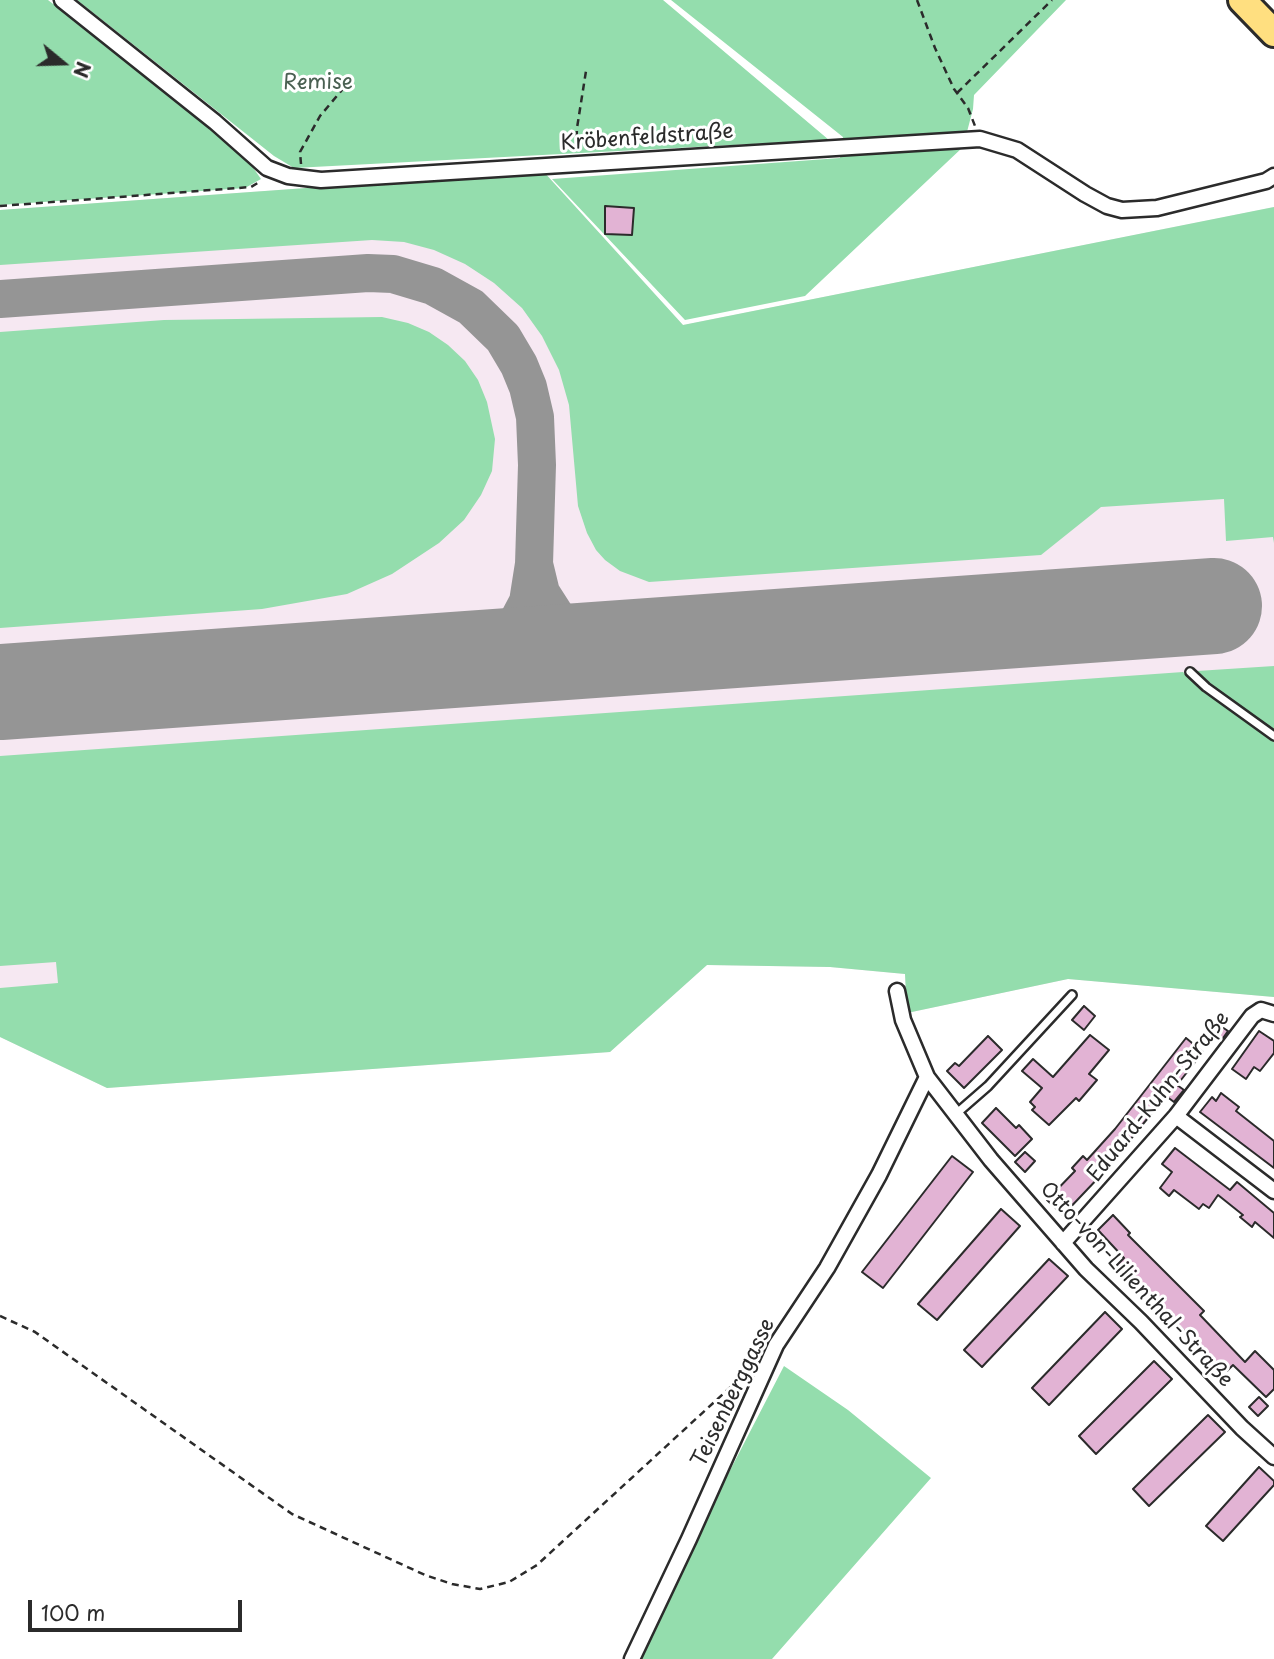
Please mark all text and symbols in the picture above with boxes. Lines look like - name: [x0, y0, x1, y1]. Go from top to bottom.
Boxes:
- north arrow: [28, 28, 98, 98]
- text: N: [67, 58, 99, 82]
- park label: Remise: [283, 70, 353, 96]
- street label: Kröbenfeldstraße: [560, 119, 734, 157]
- street label: Eduard-Kuhn-Straße: [1083, 1007, 1235, 1187]
- street label: Otto-von-Lilienthal-Straße: [1034, 1177, 1238, 1393]
- street label: Teisenberggasse: [687, 1315, 781, 1471]
- scale bar: [32, 1586, 245, 1630]
- text: 100 m: [41, 1596, 105, 1628]

